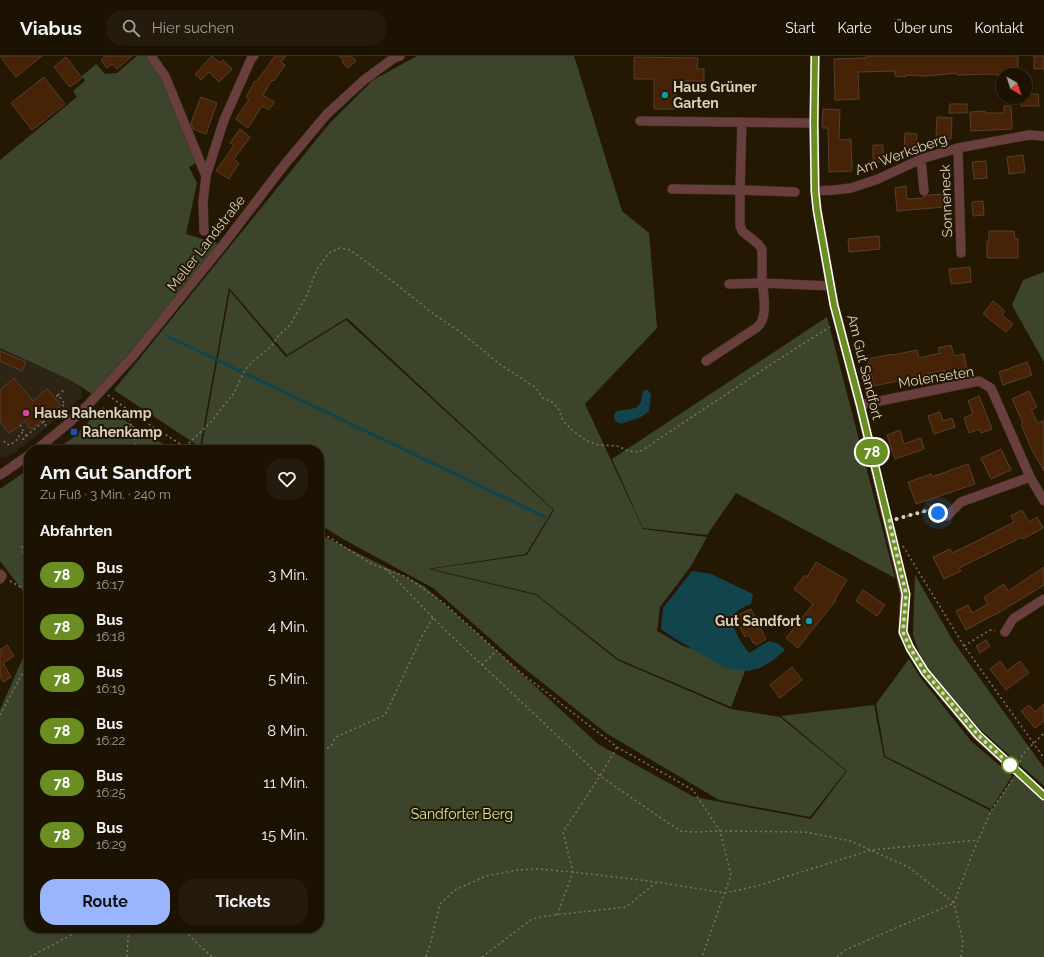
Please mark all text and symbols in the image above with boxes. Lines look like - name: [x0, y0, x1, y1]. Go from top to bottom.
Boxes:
- search box: [106, 10, 386, 46]
- text: Viabus: [20, 17, 82, 39]
- icon: search: [120, 17, 142, 39]
- text: Hier suchen: [152, 19, 234, 37]
- text: Start: [785, 20, 815, 36]
- text: Karte: [837, 20, 872, 36]
- text: Über uns: [894, 20, 953, 36]
- text: Kontakt: [975, 20, 1024, 36]
- north arrow: [996, 68, 1032, 104]
- map controls: [996, 68, 1032, 104]
- place label: Haus Grüner Garten: [673, 79, 757, 111]
- marker: Haus Grüner Garten: [660, 90, 670, 100]
- street label: Am Werksberg: [853, 130, 949, 178]
- street label: Sonneneck: [937, 164, 955, 238]
- street label: Meller Landstraße: [164, 192, 248, 294]
- street label: Am Gut Sandfort: [844, 313, 886, 422]
- street label: Molenseten: [897, 363, 975, 391]
- place label: Haus Rahenkamp: [34, 405, 152, 421]
- marker: Haus Rahenkamp: [21, 408, 31, 418]
- place label: Rahenkamp: [82, 424, 162, 440]
- marker: Rahenkamp: [69, 427, 79, 437]
- line badge: 78: [854, 439, 890, 465]
- text: 78: [864, 444, 880, 460]
- button: heart: [266, 458, 308, 500]
- text: Am Gut Sandfort: [40, 461, 192, 483]
- text: Zu Fuß · 3 Min. · 240 m: [40, 487, 171, 502]
- your location: [928, 503, 948, 523]
- text: Abfahrten: [40, 522, 112, 540]
- text: Bus: [96, 559, 123, 577]
- text: 3 Min.: [268, 566, 308, 584]
- text: 78: [54, 567, 70, 583]
- text: 16:17: [96, 577, 124, 592]
- text: Bus: [96, 611, 123, 629]
- place label: Gut Sandfort: [715, 613, 802, 629]
- marker: Gut Sandfort: [804, 616, 814, 626]
- text: 4 Min.: [268, 618, 308, 636]
- text: 78: [54, 619, 70, 635]
- text: 16:18: [96, 629, 125, 644]
- text: Bus: [96, 663, 123, 681]
- text: 5 Min.: [268, 670, 308, 688]
- text: 78: [54, 671, 70, 687]
- text: 16:19: [96, 681, 125, 696]
- text: Bus: [96, 715, 123, 733]
- text: 8 Min.: [267, 722, 308, 740]
- text: 78: [54, 723, 70, 739]
- text: 16:22: [96, 733, 125, 748]
- unlabelled marker: [1001, 756, 1019, 774]
- text: Bus: [96, 767, 123, 785]
- text: 11 Min.: [263, 774, 308, 792]
- text: 78: [54, 775, 70, 791]
- text: 16:25: [96, 785, 126, 800]
- park label: Sandforter Berg: [411, 806, 513, 822]
- text: Bus: [96, 819, 123, 837]
- text: 15 Min.: [262, 826, 308, 844]
- text: 78: [54, 827, 70, 843]
- text: 16:29: [96, 837, 126, 852]
- button: Route: [40, 879, 170, 925]
- button: Tickets: [178, 879, 308, 925]

